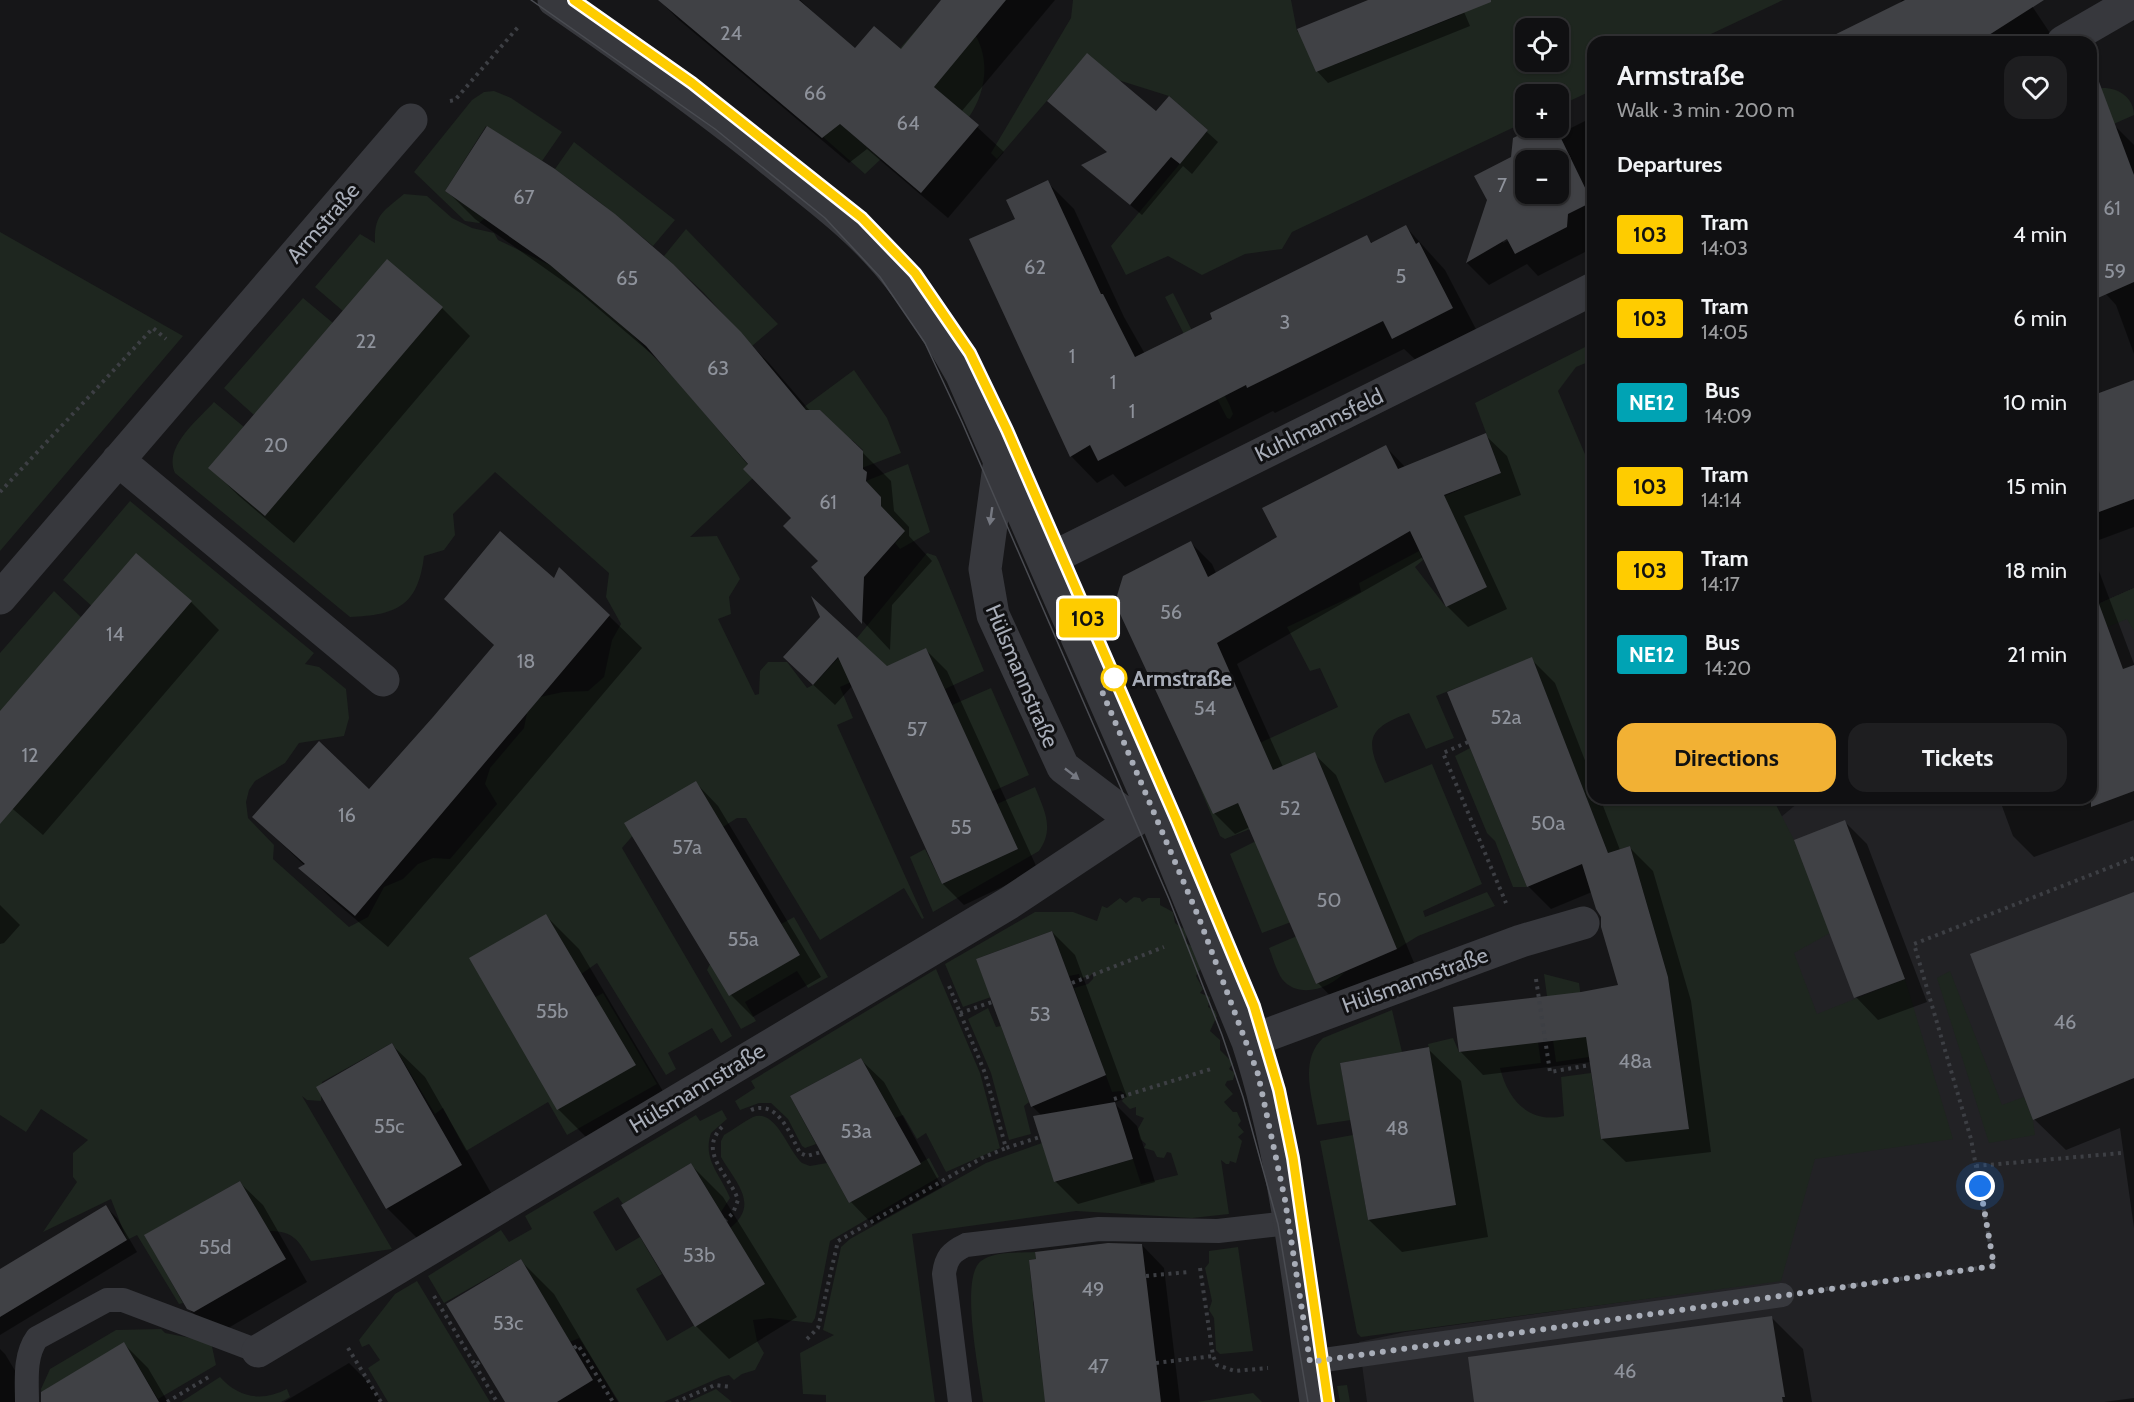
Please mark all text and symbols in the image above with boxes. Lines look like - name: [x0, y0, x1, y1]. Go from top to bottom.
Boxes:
- map controls: [1515, 18, 1569, 204]
- button: locate: [1515, 18, 1569, 72]
- house number: 24: [720, 21, 742, 45]
- button: heart: [2004, 56, 2067, 119]
- text: Armstraße: [1617, 58, 1744, 92]
- house number: 66: [804, 81, 826, 105]
- button: +: [1515, 84, 1569, 138]
- text: Walk · 3 min · 200 m: [1617, 98, 1795, 122]
- house number: 64: [897, 111, 920, 135]
- button: −: [1515, 150, 1569, 204]
- text: Departures: [1617, 151, 1722, 178]
- house number: 7: [1497, 173, 1507, 197]
- street label: Armstraße: [281, 177, 365, 269]
- house number: 67: [513, 185, 535, 209]
- house number: 61: [2103, 196, 2121, 220]
- text: Tram: [1701, 209, 1749, 236]
- text: 4 min: [2013, 221, 2067, 248]
- text: 103: [1633, 222, 1667, 247]
- text: 14:03: [1701, 236, 1748, 260]
- house number: 62: [1024, 255, 1046, 279]
- house number: 59: [2104, 259, 2126, 283]
- house number: 5: [1396, 264, 1406, 288]
- house number: 65: [616, 266, 638, 290]
- text: Tram: [1701, 293, 1749, 320]
- text: 6 min: [2013, 305, 2067, 332]
- text: 103: [1633, 306, 1667, 331]
- house number: 3: [1280, 310, 1290, 334]
- text: 14:05: [1701, 320, 1748, 344]
- house number: 22: [356, 329, 376, 353]
- house number: 1: [1069, 344, 1075, 368]
- house number: 63: [707, 356, 729, 380]
- house number: 1: [1110, 370, 1116, 394]
- text: Bus: [1705, 377, 1740, 404]
- street label: Kuhlmannsfeld: [1250, 382, 1388, 468]
- text: 10 min: [2003, 389, 2067, 416]
- text: NE12: [1629, 390, 1675, 415]
- house number: 1: [1129, 399, 1135, 423]
- text: 14:09: [1705, 404, 1752, 428]
- house number: 20: [264, 433, 288, 457]
- text: Tram: [1701, 461, 1749, 488]
- text: 15 min: [2007, 473, 2067, 500]
- text: 103: [1633, 474, 1667, 499]
- text: 14:14: [1701, 488, 1741, 512]
- house number: 61: [819, 490, 837, 514]
- one-way arrow: [987, 507, 996, 526]
- text: Tram: [1701, 545, 1749, 572]
- text: 18 min: [2005, 557, 2067, 584]
- text: 103: [1633, 558, 1667, 583]
- text: 14:17: [1701, 572, 1740, 596]
- line badge: 103: [1054, 598, 1122, 638]
- street label: Hülsmannstraße: [980, 600, 1064, 752]
- house number: 56: [1160, 600, 1182, 624]
- text: 103: [1071, 606, 1105, 631]
- house number: 14: [106, 622, 124, 646]
- text: Bus: [1705, 629, 1740, 656]
- text: 21 min: [2007, 641, 2067, 668]
- text: NE12: [1629, 642, 1675, 667]
- house number: 18: [517, 649, 535, 673]
- text: 14:20: [1705, 656, 1751, 680]
- marker: Armstraße: [1101, 665, 1127, 691]
- place label: Armstraße: [1132, 665, 1232, 692]
- house number: 54: [1194, 696, 1217, 720]
- house number: 52a: [1491, 705, 1522, 729]
- house number: 57: [907, 717, 927, 741]
- button: Directions: [1617, 723, 1836, 792]
- button: Tickets: [1848, 723, 2067, 792]
- house number: 12: [22, 743, 39, 767]
- one-way arrow: [1064, 768, 1080, 781]
- house number: 52: [1279, 796, 1301, 820]
- house number: 16: [338, 803, 356, 827]
- house number: 50a: [1531, 811, 1566, 835]
- house number: 55: [950, 815, 972, 839]
- house number: 57a: [672, 835, 702, 859]
- house number: 50: [1317, 888, 1341, 912]
- house number: 55a: [727, 927, 759, 951]
- street label: Hülsmannstraße: [1338, 941, 1492, 1019]
- house number: 55b: [536, 999, 568, 1023]
- house number: 53: [1029, 1002, 1051, 1026]
- house number: 46: [2054, 1010, 2076, 1034]
- street label: Hülsmannstraße: [624, 1037, 770, 1139]
- house number: 48a: [1618, 1049, 1652, 1073]
- house number: 55c: [374, 1114, 404, 1138]
- house number: 48: [1385, 1116, 1409, 1140]
- house number: 53a: [840, 1119, 872, 1143]
- your location: [1965, 1171, 1995, 1201]
- house number: 55d: [199, 1235, 231, 1259]
- house number: 53b: [683, 1243, 715, 1267]
- house number: 49: [1082, 1277, 1104, 1301]
- house number: 53c: [493, 1311, 523, 1335]
- house number: 47: [1087, 1354, 1109, 1378]
- house number: 46: [1614, 1359, 1636, 1383]

